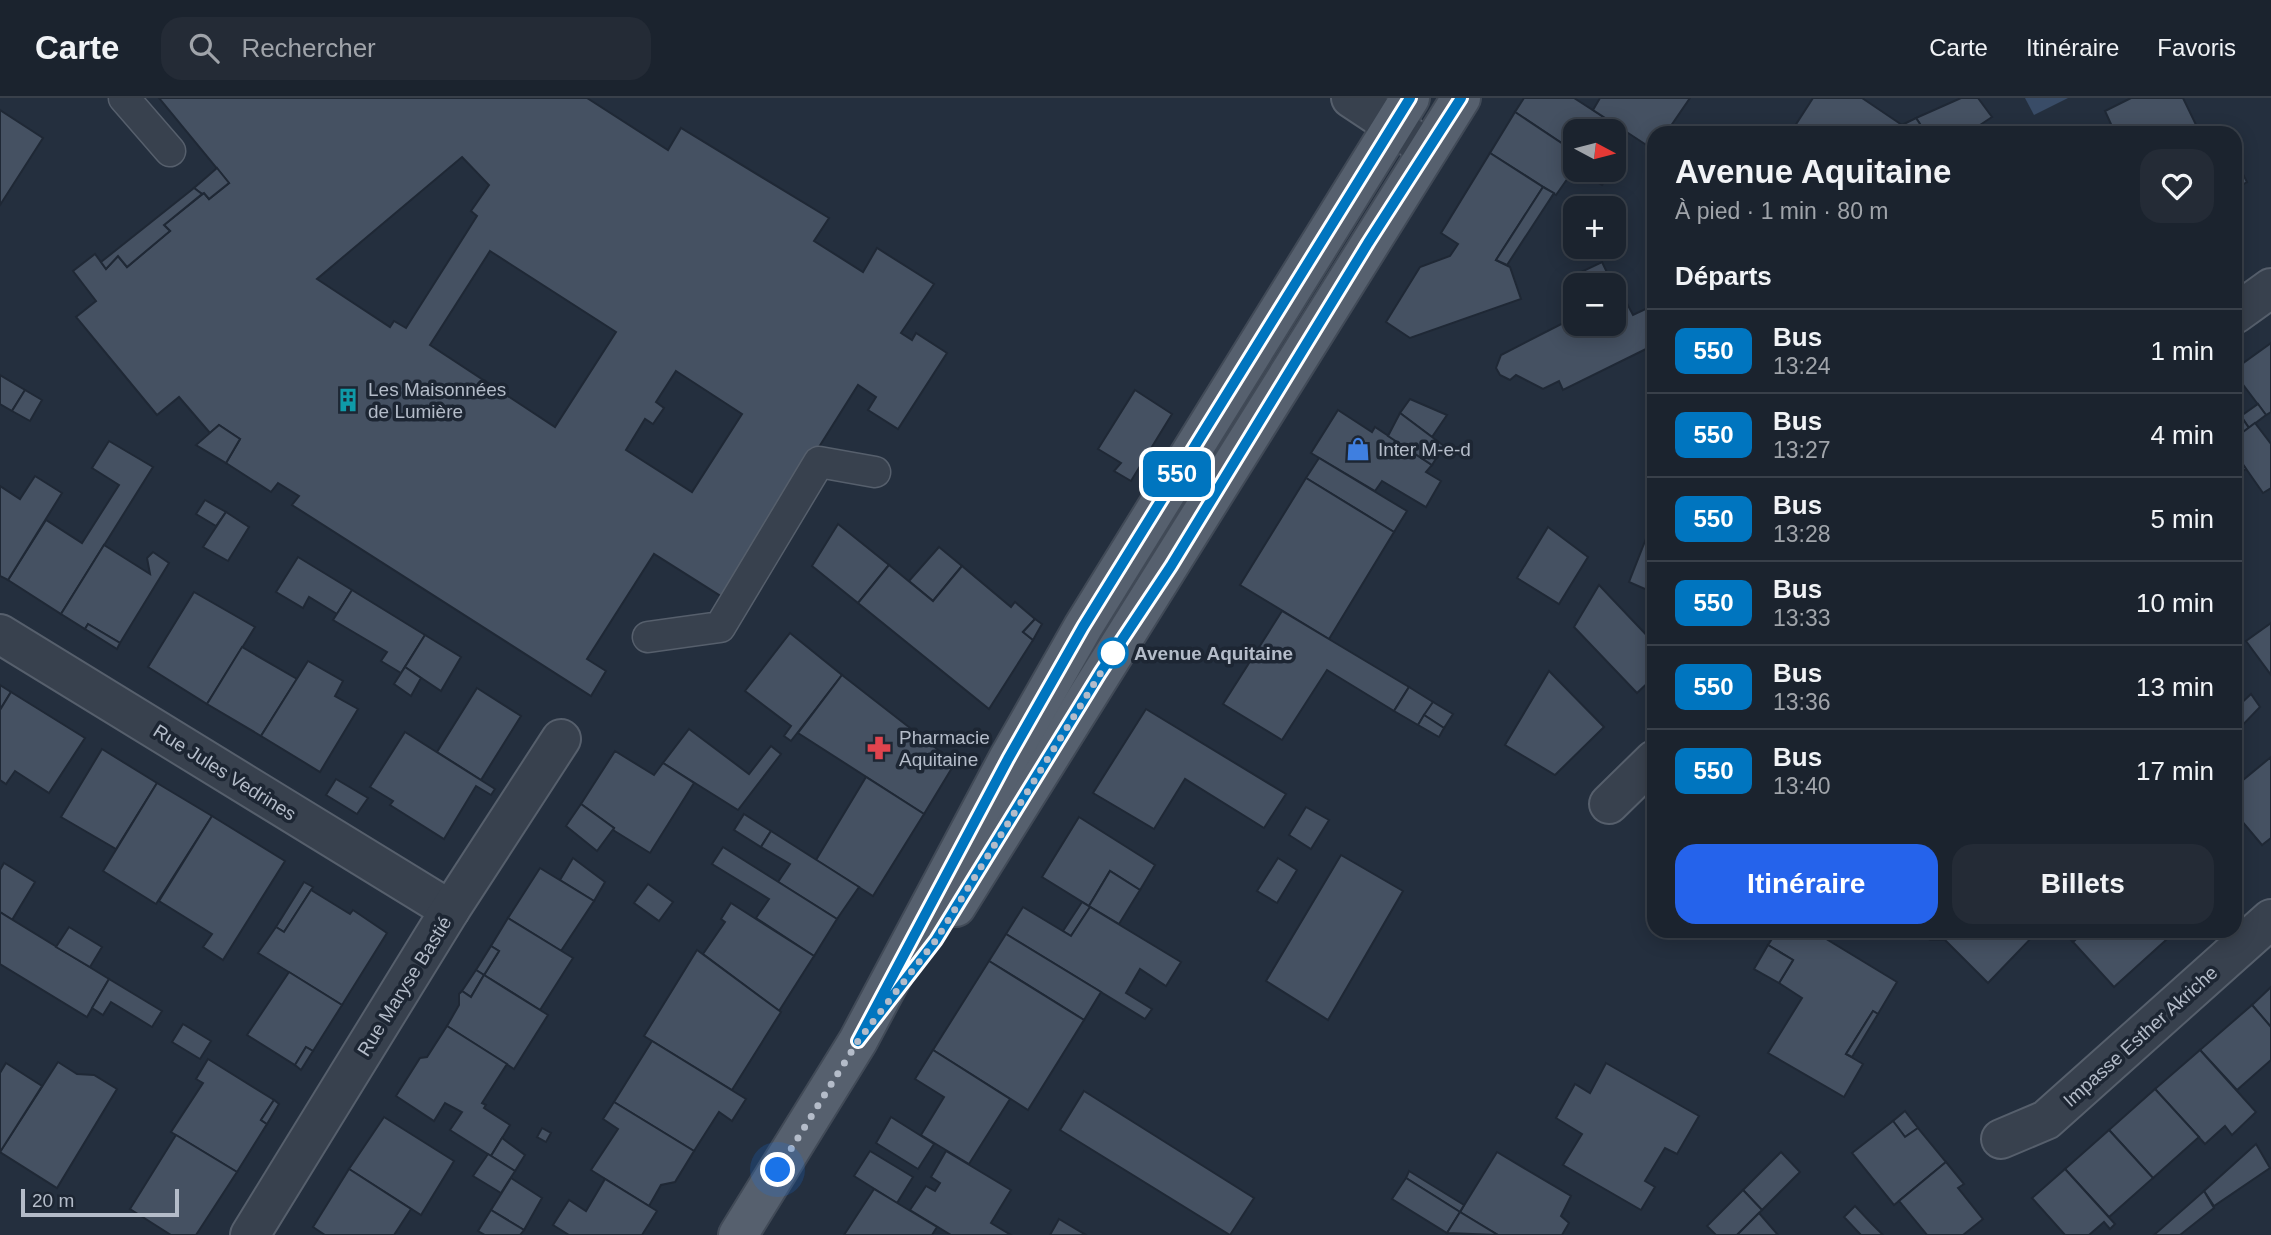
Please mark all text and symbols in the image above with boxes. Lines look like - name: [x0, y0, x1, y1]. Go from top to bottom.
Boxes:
- search box: [161, 17, 651, 80]
- text: Carte: [35, 29, 119, 66]
- icon: search: [185, 29, 223, 67]
- text: Rechercher: [241, 33, 376, 63]
- text: Carte: [1929, 34, 1988, 61]
- text: Itinéraire: [2026, 34, 2119, 61]
- text: Favoris: [2157, 34, 2236, 61]
- north arrow: [1563, 119, 1626, 182]
- map controls: [1563, 119, 1626, 336]
- button: heart: [2140, 149, 2214, 223]
- text: Avenue Aquitaine: [1675, 153, 1951, 190]
- button: +: [1563, 196, 1626, 259]
- text: À pied · 1 min · 80 m: [1675, 198, 1888, 224]
- text: Départs: [1675, 261, 1772, 291]
- button: −: [1563, 273, 1626, 336]
- text: Bus: [1773, 322, 1822, 352]
- text: 1 min: [2150, 336, 2214, 366]
- text: 550: [1693, 337, 1734, 364]
- text: 13:24: [1773, 353, 1831, 379]
- place label: Les Maisonnées de Lumière: [368, 379, 506, 422]
- building icon: Les Maisonnées de Lumière: [334, 386, 362, 414]
- text: Bus: [1773, 406, 1822, 436]
- text: 4 min: [2150, 420, 2214, 450]
- text: 550: [1693, 421, 1734, 448]
- shop icon: Inter M-e-d: [1344, 435, 1372, 463]
- text: 13:27: [1773, 437, 1831, 463]
- place label: Inter M-e-d: [1378, 439, 1471, 460]
- line badge: 550: [1137, 451, 1217, 497]
- text: 550: [1157, 460, 1197, 487]
- text: Bus: [1773, 490, 1822, 520]
- text: 5 min: [2150, 504, 2214, 534]
- text: 550: [1693, 505, 1734, 532]
- text: 13:28: [1773, 521, 1831, 547]
- text: Bus: [1773, 574, 1822, 604]
- text: 10 min: [2136, 588, 2214, 618]
- text: 550: [1693, 589, 1734, 616]
- text: 13:33: [1773, 605, 1831, 631]
- marker: Avenue Aquitaine: [1098, 638, 1128, 668]
- place label: Avenue Aquitaine: [1134, 643, 1293, 664]
- text: Bus: [1773, 658, 1822, 688]
- text: 13 min: [2136, 672, 2214, 702]
- text: 550: [1693, 673, 1734, 700]
- text: 13:36: [1773, 689, 1831, 715]
- street label: Rue Jules Vedrines: [150, 720, 300, 825]
- place label: Pharmacie Aquitaine: [899, 727, 990, 770]
- pharmacy icon: Pharmacie Aquitaine: [865, 734, 893, 762]
- text: Bus: [1773, 742, 1822, 772]
- text: 17 min: [2136, 756, 2214, 786]
- text: 550: [1693, 757, 1734, 784]
- text: 13:40: [1773, 773, 1831, 799]
- button: Itinéraire: [1675, 844, 1938, 924]
- button: Billets: [1952, 844, 2214, 924]
- street label: Rue Maryse Bastié: [353, 913, 456, 1060]
- street label: Impasse Esther Akriche: [2059, 962, 2222, 1111]
- your location: [760, 1152, 795, 1187]
- scale bar: [21, 1186, 178, 1218]
- text: 20 m: [32, 1190, 74, 1211]

